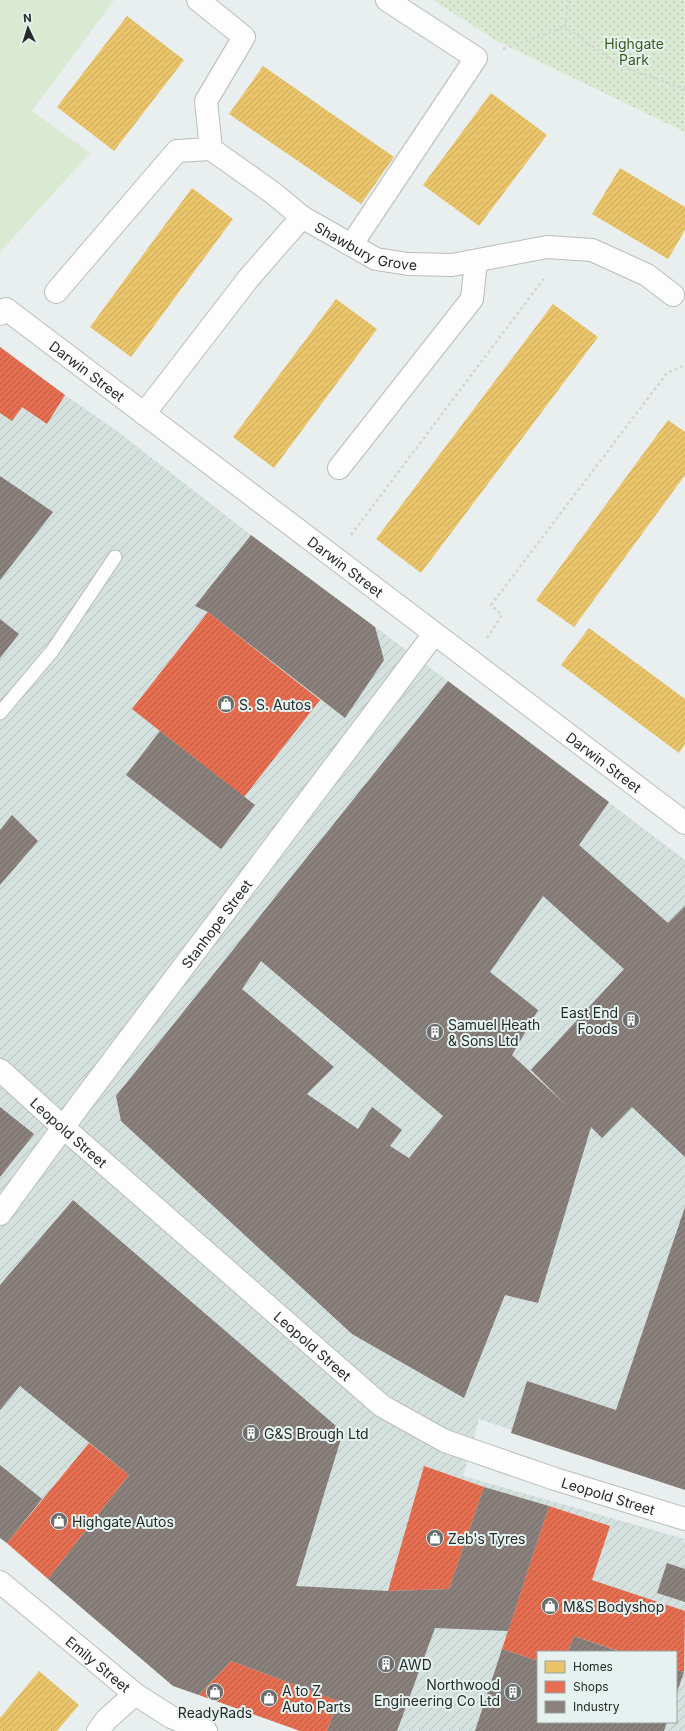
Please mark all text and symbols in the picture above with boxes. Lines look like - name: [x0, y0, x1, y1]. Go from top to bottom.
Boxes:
- north arrow: [8, 8, 48, 48]
- text: N: [23, 11, 32, 25]
- park label: Highgate Park: [604, 35, 664, 68]
- street label: Shawbury Grove: [312, 218, 417, 273]
- street label: Darwin Street: [46, 337, 129, 405]
- street label: Darwin Street: [305, 532, 387, 600]
- shop icon: S. S. Autos: [216, 694, 236, 714]
- place label: S. S. Autos: [239, 696, 311, 713]
- street label: Darwin Street: [563, 728, 645, 796]
- street label: Stanhope Street: [177, 875, 255, 971]
- place label: East End Foods: [561, 1004, 618, 1037]
- building icon: East End Foods: [621, 1010, 641, 1030]
- place label: Samuel Heath & Sons Ltd: [448, 1016, 540, 1049]
- building icon: Samuel Heath & Sons Ltd: [425, 1022, 445, 1042]
- street label: Leopold Street: [27, 1094, 111, 1171]
- street label: Leopold Street: [271, 1307, 355, 1384]
- building icon: G&S Brough Ltd: [241, 1423, 261, 1443]
- place label: G&S Brough Ltd: [264, 1425, 369, 1442]
- street label: Leopold Street: [559, 1473, 658, 1518]
- shop icon: Highgate Autos: [49, 1511, 69, 1531]
- place label: Highgate Autos: [72, 1513, 174, 1530]
- shop icon: Zeb's Tyres: [425, 1528, 445, 1548]
- place label: Zeb's Tyres: [448, 1530, 525, 1547]
- shop icon: M&S Bodyshop: [540, 1596, 560, 1616]
- place label: M&S Bodyshop: [563, 1598, 664, 1615]
- street label: Emily Street: [63, 1632, 135, 1696]
- legend: [537, 1651, 677, 1723]
- building icon: AWD: [376, 1654, 396, 1674]
- place label: AWD: [399, 1656, 432, 1673]
- text: Homes: [573, 1659, 613, 1674]
- place label: Northwood Engineering Co Ltd: [374, 1676, 500, 1709]
- text: Shops: [573, 1679, 609, 1694]
- shop icon: ReadyRads: [205, 1682, 225, 1702]
- place label: A to Z Auto Parts: [282, 1682, 351, 1715]
- building icon: Northwood Engineering Co Ltd: [503, 1682, 523, 1702]
- shop icon: A to Z Auto Parts: [259, 1688, 279, 1708]
- text: Industry: [573, 1699, 620, 1714]
- place label: ReadyRads: [178, 1704, 252, 1721]

